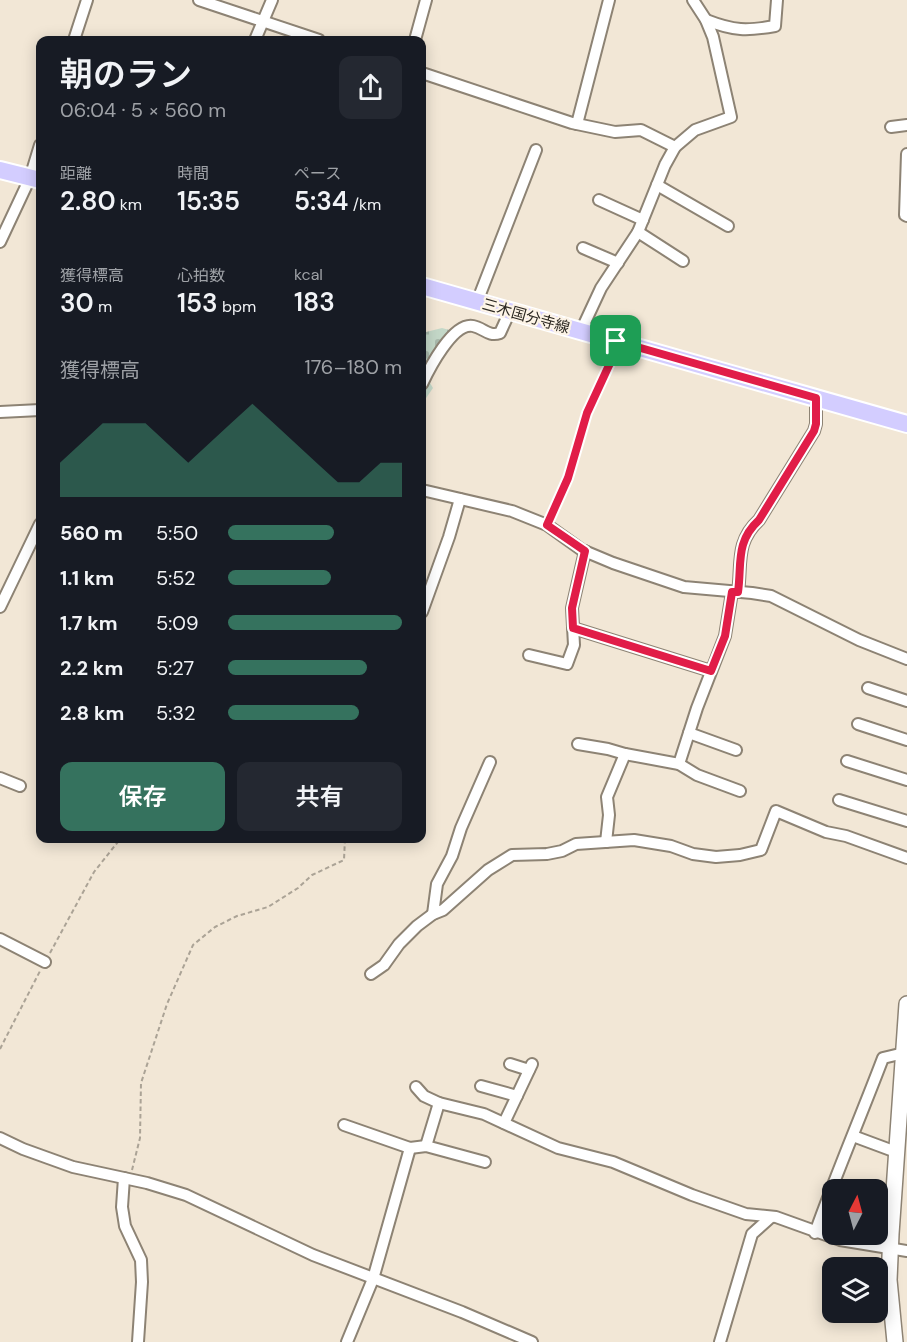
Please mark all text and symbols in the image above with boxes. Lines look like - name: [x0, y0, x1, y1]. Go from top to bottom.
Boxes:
- text: 朝のラン: [60, 53, 192, 96]
- button: share: [339, 56, 402, 119]
- text: 06:04 · 5 × 560 m: [60, 97, 226, 123]
- text: 距離: [60, 163, 92, 184]
- text: 時間: [177, 163, 209, 184]
- text: ペース: [294, 163, 341, 184]
- text: 2.80: [60, 184, 116, 218]
- text: 15:35: [177, 184, 240, 218]
- text: 5:34: [294, 184, 348, 218]
- text: km: [116, 194, 142, 215]
- text: /km: [348, 194, 381, 215]
- text: kcal: [294, 264, 323, 285]
- text: 獲得標高: [60, 265, 124, 286]
- text: 心拍数: [177, 265, 225, 286]
- text: 183: [294, 285, 335, 319]
- text: 30: [60, 286, 94, 320]
- text: 153: [177, 286, 218, 320]
- street label: 三木国分寺線: [480, 294, 572, 338]
- text: m: [94, 296, 112, 317]
- text: bpm: [218, 296, 256, 317]
- pin: [590, 315, 641, 366]
- icon: arrive: [599, 324, 632, 357]
- text: 176–180 m: [304, 354, 402, 380]
- text: 獲得標高: [60, 357, 140, 383]
- text: 560 m: [60, 520, 123, 546]
- text: 5:50: [156, 520, 198, 546]
- text: 1.1 km: [60, 565, 114, 591]
- text: 5:52: [156, 565, 196, 591]
- text: 1.7 km: [60, 610, 118, 636]
- text: 5:09: [156, 610, 198, 636]
- text: 2.2 km: [60, 655, 123, 681]
- text: 5:27: [156, 655, 194, 681]
- text: 2.8 km: [60, 700, 124, 726]
- text: 5:32: [156, 700, 196, 726]
- button: 保存: [60, 762, 225, 831]
- button: 共有: [237, 762, 402, 831]
- north arrow: [822, 1179, 888, 1245]
- map controls: [822, 1179, 888, 1323]
- button: layers: [822, 1257, 888, 1323]

